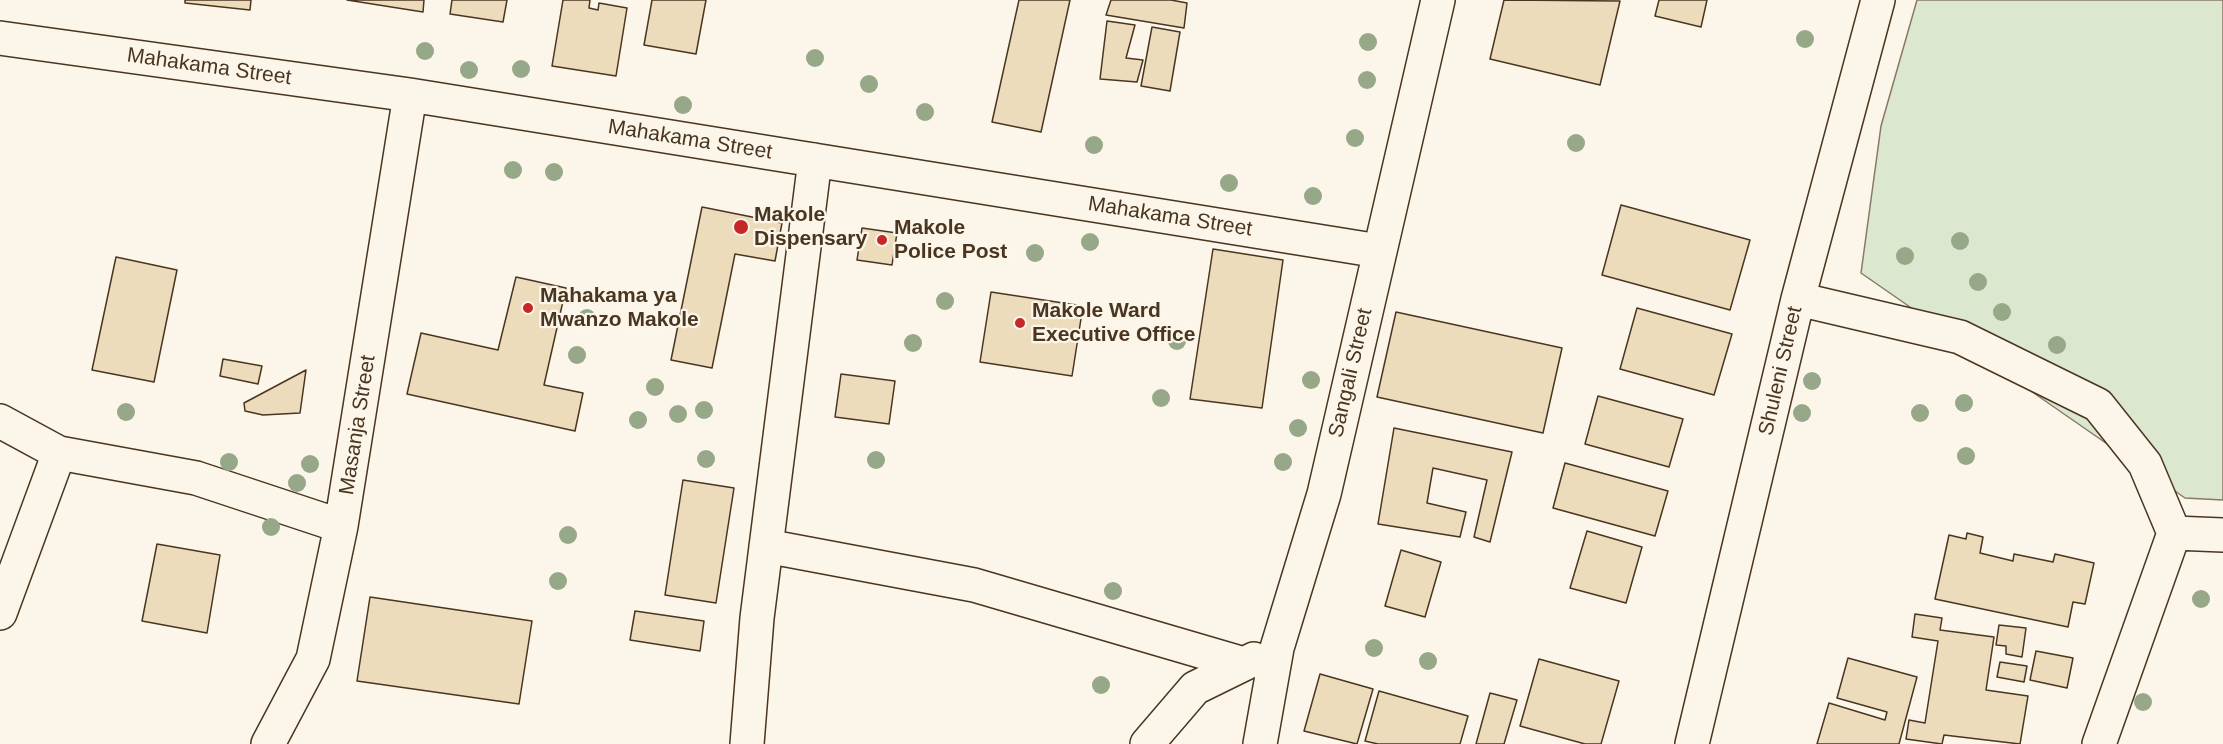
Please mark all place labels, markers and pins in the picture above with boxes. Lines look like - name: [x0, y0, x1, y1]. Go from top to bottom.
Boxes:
- place label: Makole Dispensary: [754, 202, 867, 252]
- place label: Makole Police Post: [894, 215, 1007, 265]
- marker: Makole Dispensary: [732, 218, 750, 236]
- marker: Makole Police Post: [875, 233, 889, 247]
- place label: Mahakama ya Mwanzo Makole: [540, 283, 699, 333]
- place label: Makole Ward Executive Office: [1032, 298, 1195, 348]
- marker: Mahakama ya Mwanzo Makole: [521, 301, 535, 315]
- marker: Makole Ward Executive Office: [1013, 316, 1027, 330]

